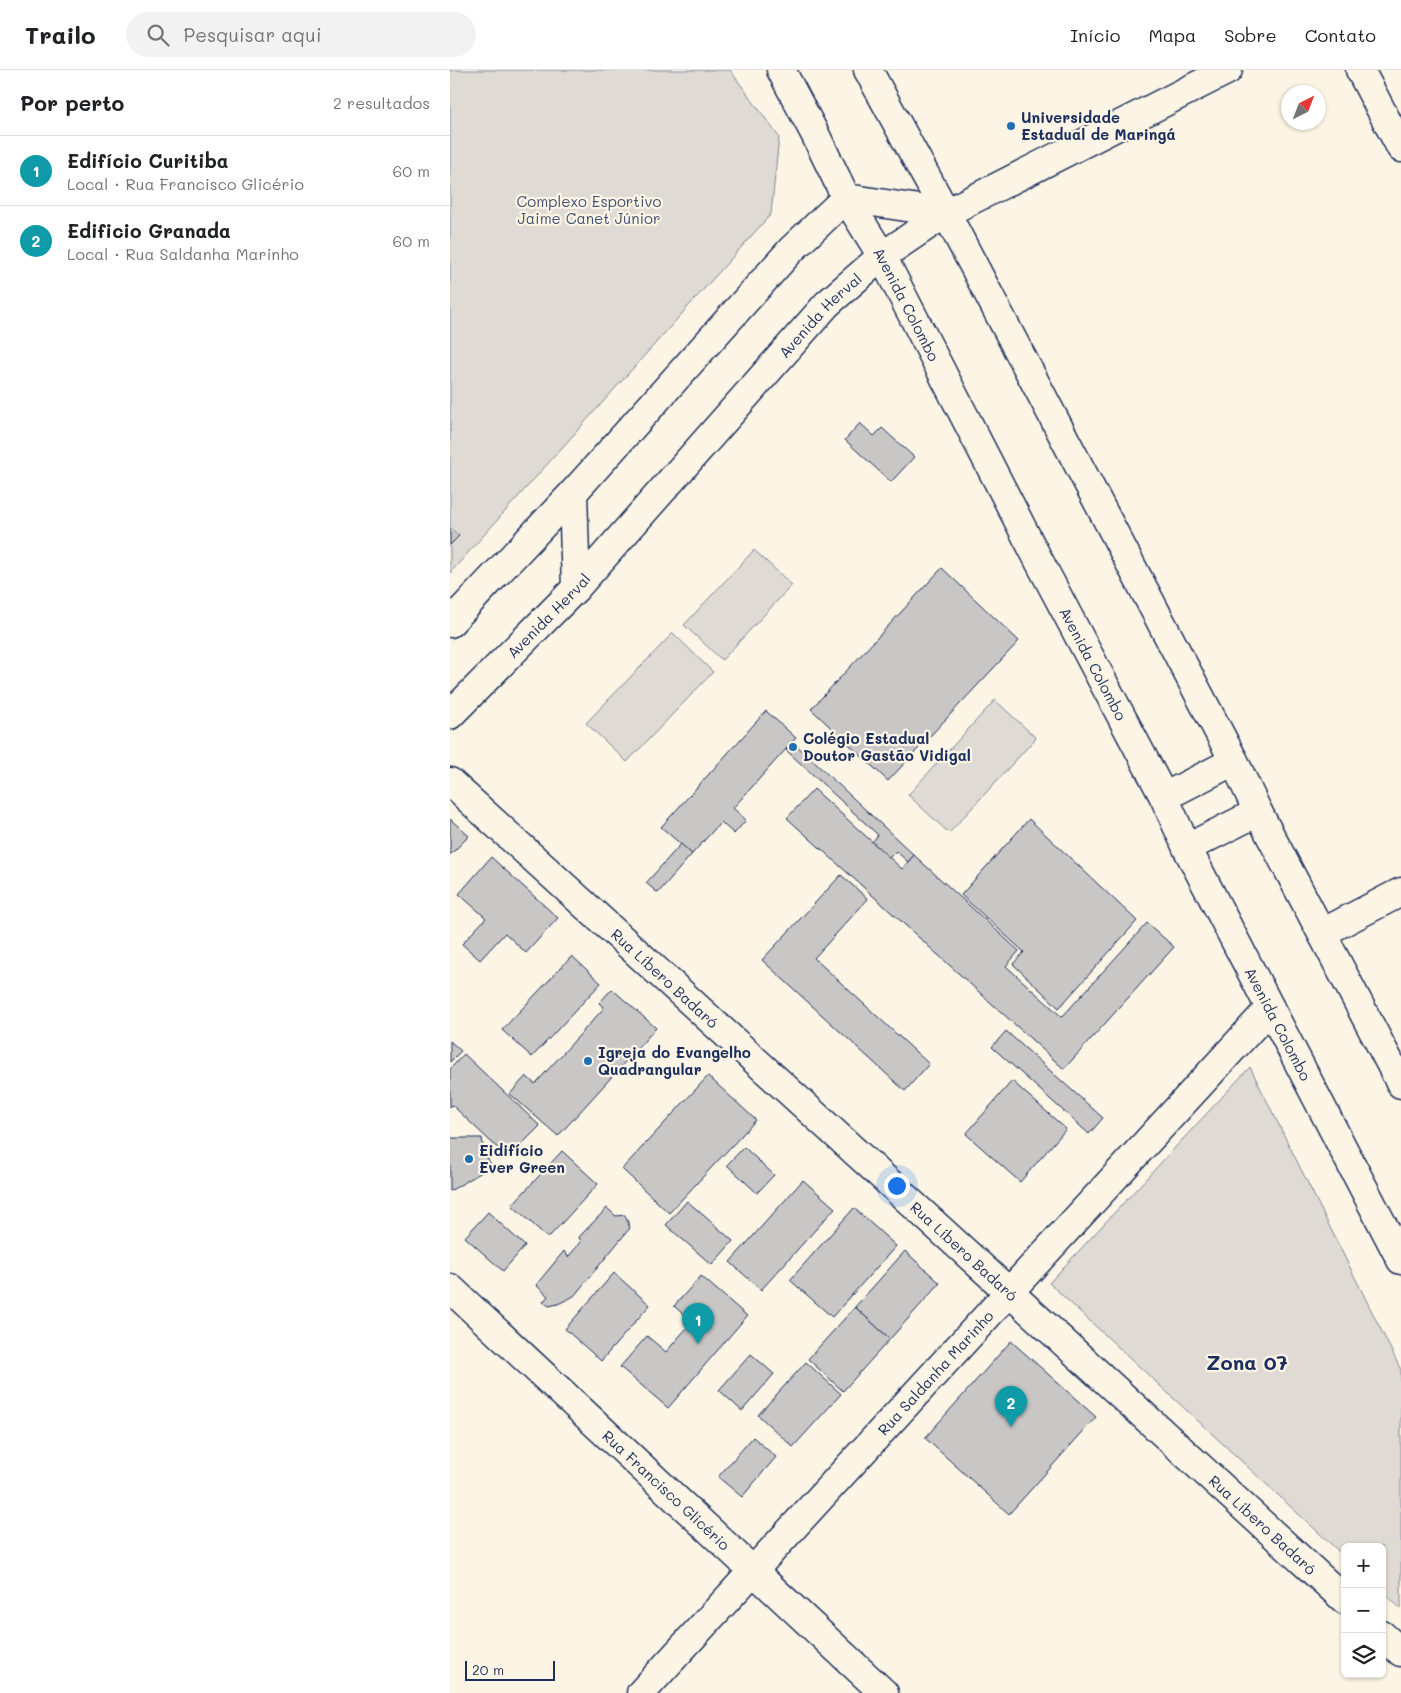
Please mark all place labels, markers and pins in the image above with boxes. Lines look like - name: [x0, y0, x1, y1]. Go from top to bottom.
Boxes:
- place label: Universidade Estadual de Maringá: [1021, 107, 1176, 144]
- marker: Universidade Estadual de Maringá: [1005, 120, 1017, 132]
- place label: Colégio Estadual Doutor Gastão Vidigal: [803, 728, 971, 765]
- marker: Colégio Estadual Doutor Gastão Vidigal: [787, 741, 799, 753]
- place label: Igreja do Evangelho Quadrangular: [598, 1042, 751, 1079]
- marker: Igreja do Evangelho Quadrangular: [582, 1055, 594, 1067]
- place label: Eidifício Ever Green: [479, 1140, 565, 1177]
- marker: Eidifício Ever Green: [463, 1153, 475, 1165]
- pin: 1: [682, 1303, 714, 1344]
- pin: 2: [995, 1386, 1027, 1427]

